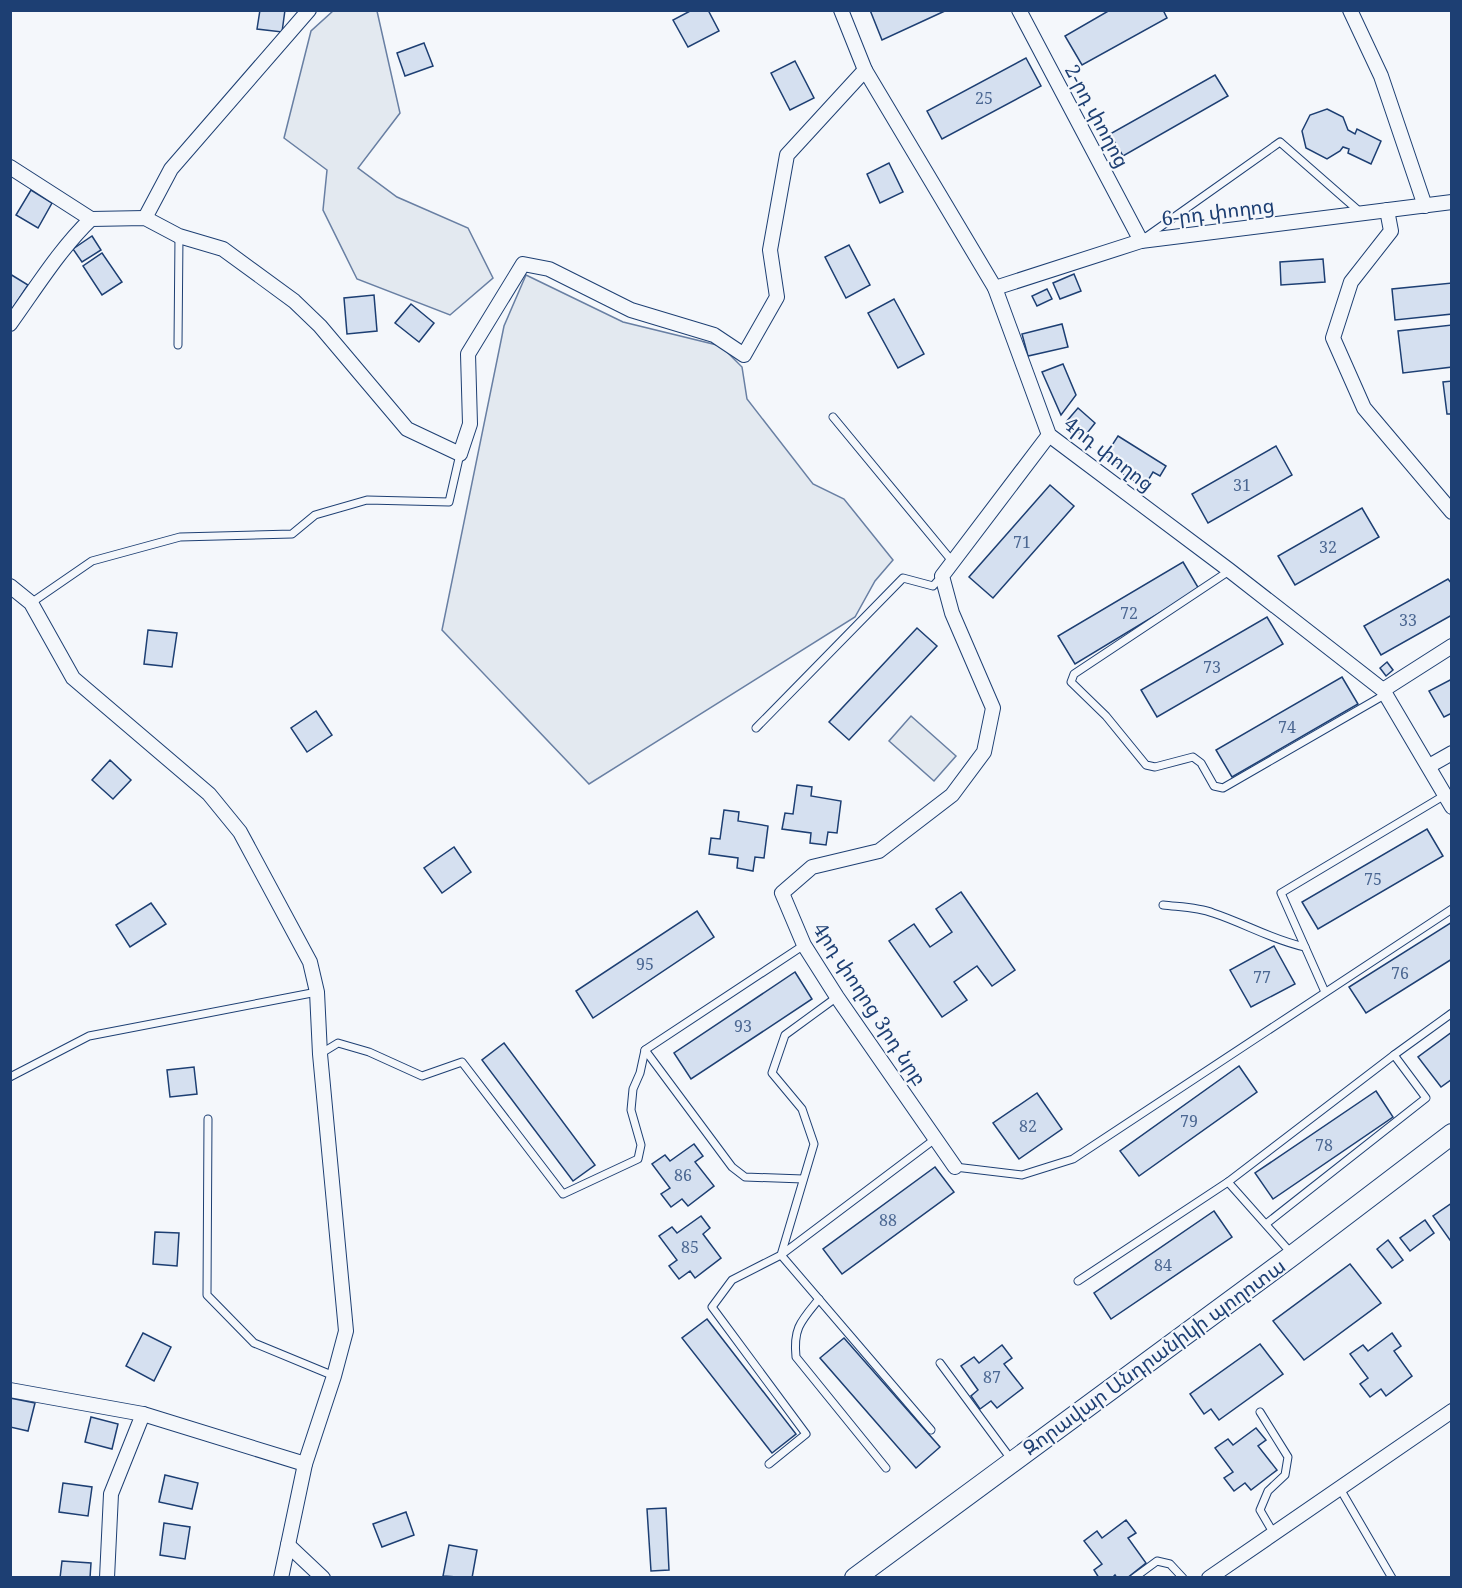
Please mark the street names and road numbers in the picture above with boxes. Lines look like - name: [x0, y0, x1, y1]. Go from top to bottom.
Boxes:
- street label: 2-րդ փողոց: [1059, 59, 1136, 172]
- street label: 6-րդ փողոց: [1160, 191, 1276, 232]
- street label: 4րդ փողոց: [1059, 410, 1160, 497]
- street label: 4րդ փողոց 3րդ նրբ: [808, 917, 933, 1090]
- street label: Զորավար Անդրանիկի պողոտա: [1017, 1252, 1291, 1461]

